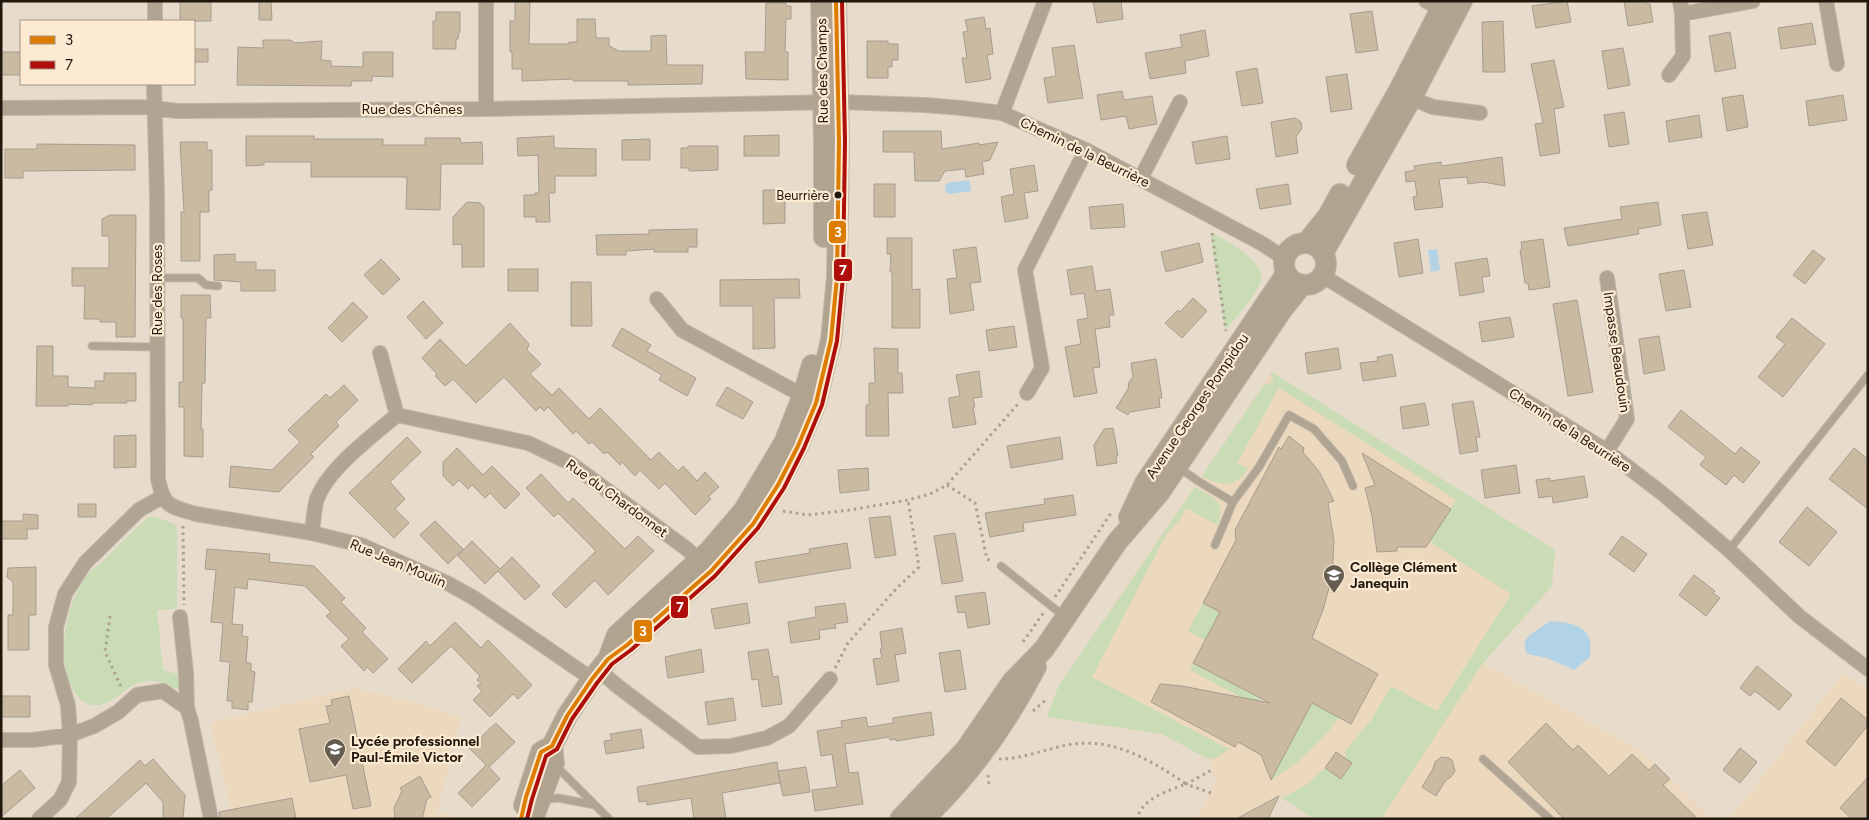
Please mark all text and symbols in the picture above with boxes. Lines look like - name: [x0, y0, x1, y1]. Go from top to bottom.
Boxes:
- street label: Rue des Champs: [813, 18, 832, 124]
- legend: [20, 20, 195, 85]
- text: 3: [65, 31, 73, 49]
- text: 7: [65, 56, 73, 74]
- street label: Rue des Chênes: [361, 101, 463, 118]
- street label: Chemin de la Beurrière: [1017, 114, 1153, 191]
- place label: Beurrière: [776, 188, 829, 203]
- marker: Beurrière: [833, 190, 843, 200]
- line badge: 3: [828, 220, 847, 244]
- text: 3: [834, 224, 842, 241]
- street label: Rue des Roses: [149, 244, 166, 336]
- line badge: 7: [833, 258, 853, 282]
- text: 7: [839, 262, 847, 279]
- street label: Impasse Beaudouin: [1600, 291, 1633, 414]
- street label: Avenue Georges Pompidou: [1142, 330, 1252, 482]
- street label: Chemin de la Beurrière: [1506, 385, 1634, 476]
- street label: Rue du Chardonnet: [562, 456, 671, 541]
- street label: Rue Jean Moulin: [347, 536, 449, 591]
- place label: Collège Clément Janequin: [1350, 559, 1458, 592]
- school or university icon: Collège Clément Janequin: [1322, 563, 1346, 594]
- line badge: 7: [670, 595, 689, 619]
- text: 7: [676, 599, 684, 616]
- line badge: 3: [633, 619, 653, 643]
- text: 3: [639, 623, 647, 640]
- place label: Lycée professionnel Paul-Émile Victor: [351, 733, 480, 766]
- school or university icon: Lycée professionnel Paul-Émile Victor: [323, 737, 347, 768]

